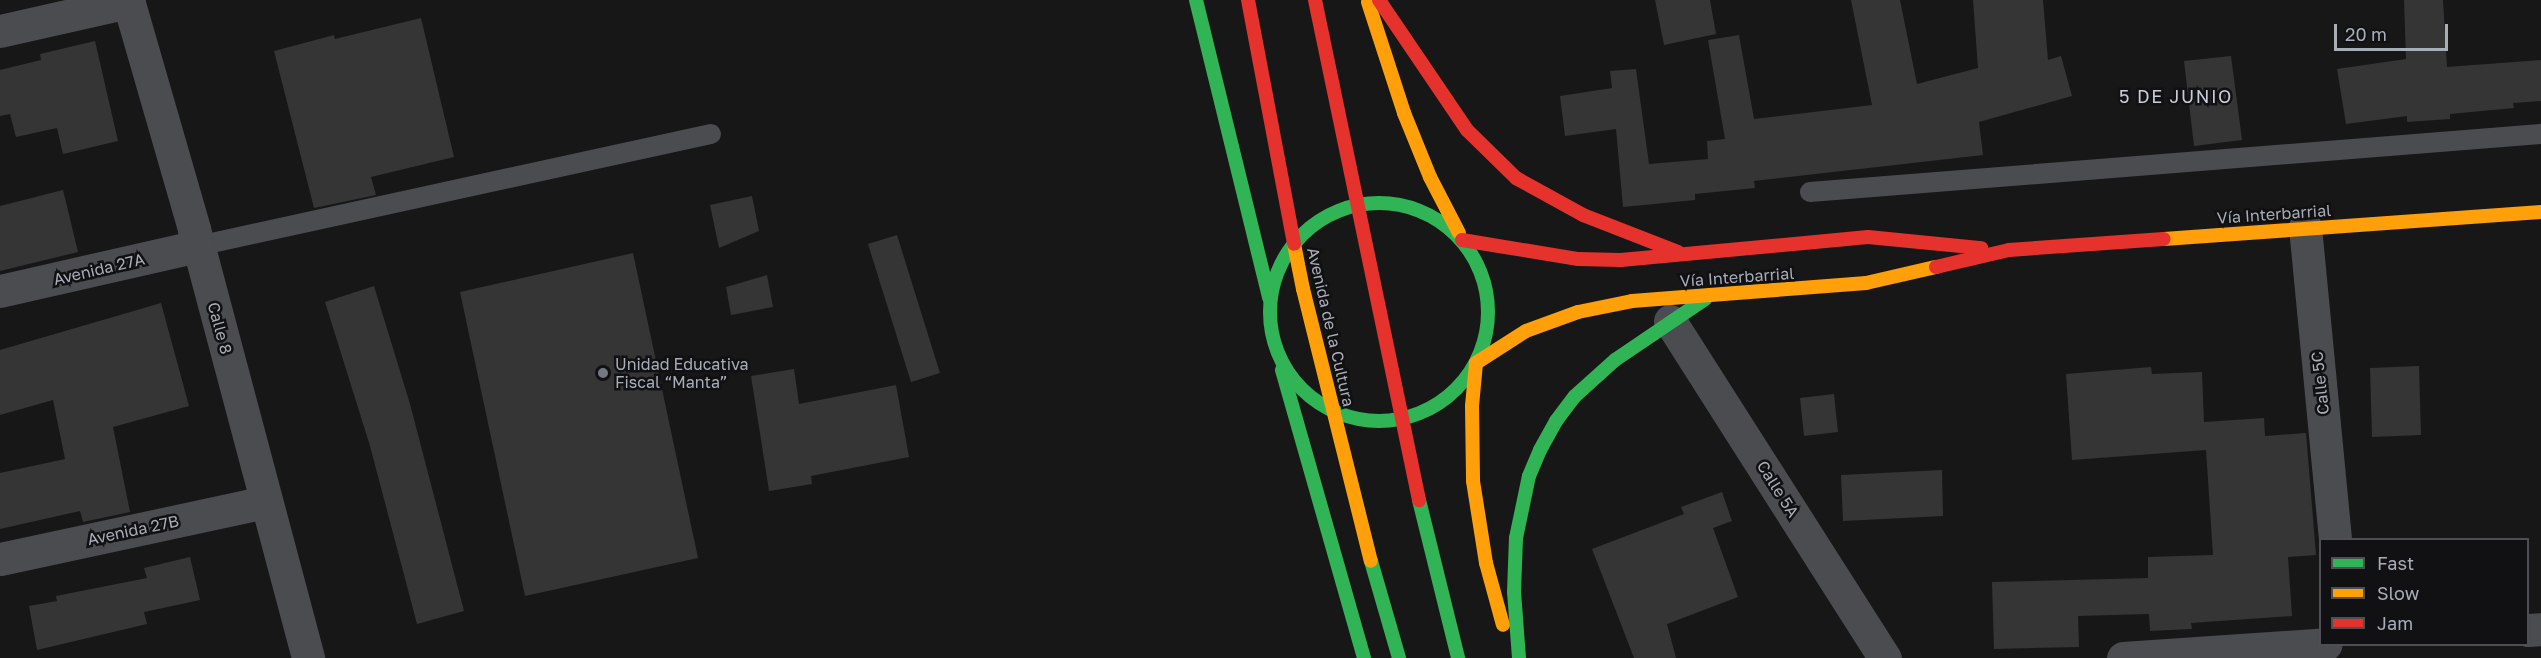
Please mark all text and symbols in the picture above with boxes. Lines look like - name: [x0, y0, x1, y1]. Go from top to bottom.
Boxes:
- scale bar: [2337, 12, 2451, 50]
- text: 20 m: [2345, 23, 2387, 45]
- district label: 5 DE JUNIO: [2119, 85, 2233, 107]
- street label: Vía Interbarrial: [2216, 200, 2332, 228]
- street label: Avenida de la Cultura: [1303, 246, 1359, 408]
- street label: Avenida 27A: [51, 249, 147, 289]
- street label: Vía Interbarrial: [1679, 263, 1795, 291]
- street label: Calle 8: [204, 300, 236, 356]
- street label: Calle 5C: [2307, 350, 2333, 416]
- place label: Unidad Educativa Fiscal “Manta”: [615, 354, 748, 392]
- marker: Unidad Educativa Fiscal “Manta”: [596, 366, 610, 380]
- street label: Calle 5A: [1753, 457, 1803, 521]
- street label: Avenida 27B: [85, 511, 181, 549]
- legend: [2319, 538, 2529, 646]
- text: Fast: [2377, 552, 2414, 574]
- text: Slow: [2377, 582, 2419, 604]
- text: Jam: [2377, 612, 2413, 634]

